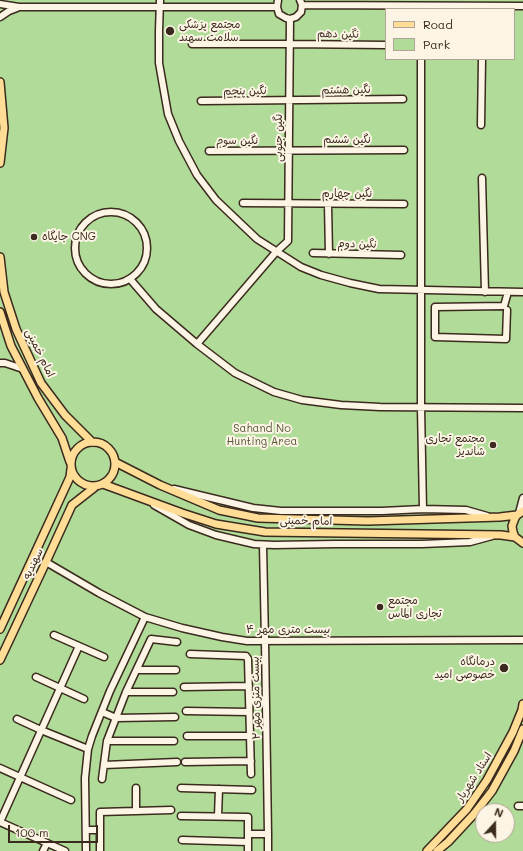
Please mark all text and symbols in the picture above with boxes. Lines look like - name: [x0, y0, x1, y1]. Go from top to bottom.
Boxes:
- legend: [385, 8, 515, 60]
- text: Road: [423, 16, 453, 32]
- place label: مجتمع پزشکی سلامت سهند: [179, 18, 240, 44]
- marker: مجتمع پزشکی سلامت سهند: [164, 25, 176, 37]
- street label: نگین دهم: [317, 27, 359, 41]
- text: Park: [423, 36, 450, 52]
- street label: نگین هشتم: [321, 83, 371, 97]
- street label: نگین پنجم: [223, 84, 267, 98]
- street label: نگین جنوبی: [272, 114, 286, 162]
- street label: نگین ششم: [323, 133, 371, 147]
- street label: نگین سوم: [216, 134, 258, 148]
- street label: نگین چهارم: [322, 187, 372, 201]
- place label: جایگاه CNG: [42, 230, 96, 244]
- marker: جایگاه CNG: [29, 232, 39, 242]
- street label: نگین دوم: [337, 237, 377, 251]
- street label: امام خمینی: [23, 327, 57, 379]
- park label: Sahand No Hunting Area: [227, 422, 297, 448]
- place label: مجتمع تجاری شاندیز: [426, 432, 485, 458]
- marker: مجتمع تجاری شاندیز: [488, 440, 498, 450]
- street label: امام خمینی: [280, 514, 332, 528]
- street label: سهندیه: [20, 546, 46, 582]
- place label: مجتمع تجاری الماس: [388, 594, 442, 620]
- marker: مجتمع تجاری الماس: [375, 602, 385, 612]
- street label: بیست متری مهر ۴: [246, 623, 330, 637]
- place label: درمانگاه خصوصی امید: [434, 655, 495, 681]
- street label: بیست متری مهر ۲: [249, 656, 263, 740]
- marker: درمانگاه خصوصی امید: [498, 662, 510, 674]
- street label: استاد شهریار: [453, 750, 495, 804]
- north arrow: [475, 803, 515, 843]
- text: N: [493, 804, 506, 821]
- scale bar: [10, 817, 100, 843]
- text: 100 m: [15, 824, 49, 840]

